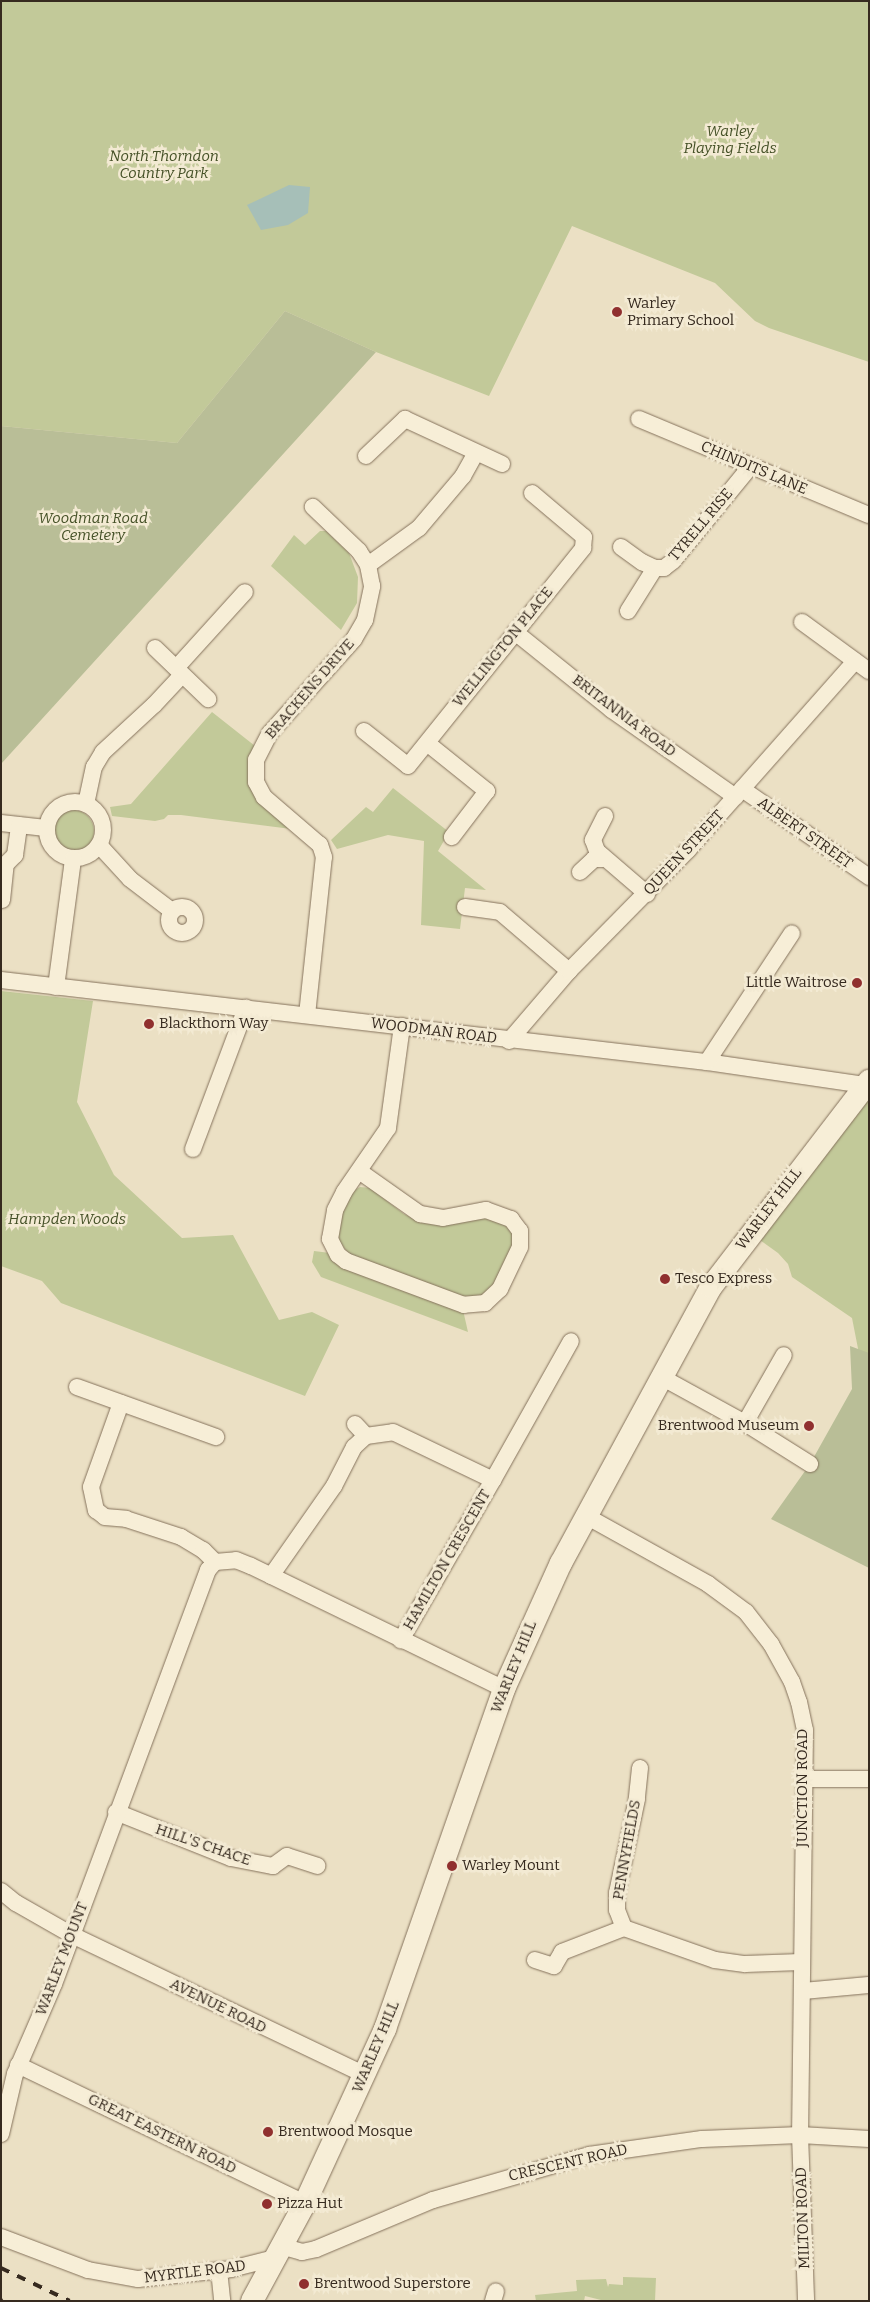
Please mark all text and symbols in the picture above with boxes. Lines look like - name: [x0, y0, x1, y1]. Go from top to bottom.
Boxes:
- park label: Warley Playing Fields: [683, 122, 777, 157]
- park label: North Thorndon Country Park: [109, 147, 219, 182]
- place label: Warley Primary School: [627, 294, 734, 329]
- marker: Warley Primary School: [611, 306, 623, 318]
- street label: CHINDITS LANE: [698, 437, 810, 499]
- street label: TYRELL RISE: [665, 485, 737, 565]
- park label: Woodman Road Cemetery: [38, 509, 148, 544]
- street label: WELLINGTON PLACE: [449, 583, 557, 711]
- street label: BRACKENS DRIVE: [262, 635, 358, 743]
- street label: BRITANNIA ROAD: [569, 671, 679, 761]
- street label: ALBERT STREET: [754, 794, 856, 872]
- street label: QUEEN STREET: [640, 807, 728, 899]
- place label: Little Waitrose: [746, 974, 847, 992]
- marker: Little Waitrose: [851, 977, 863, 989]
- street label: WOODMAN ROAD: [370, 1014, 498, 1048]
- place label: Blackthorn Way: [159, 1015, 268, 1033]
- marker: Blackthorn Way: [143, 1018, 155, 1030]
- street label: WARLEY HILL: [732, 1165, 806, 1253]
- park label: Hampden Woods: [8, 1211, 126, 1229]
- place label: Tesco Express: [675, 1270, 772, 1288]
- marker: Tesco Express: [659, 1273, 671, 1285]
- place label: Brentwood Museum: [658, 1417, 799, 1435]
- marker: Brentwood Museum: [803, 1420, 815, 1432]
- street label: HAMILTON CRESCENT: [399, 1487, 495, 1633]
- street label: WARLEY HILL: [487, 1618, 541, 1716]
- street label: JUNCTION ROAD: [794, 1729, 812, 1847]
- street label: PENNYFIELDS: [609, 1799, 645, 1901]
- street label: HILL'S CHACE: [153, 1820, 253, 1870]
- place label: Warley Mount: [462, 1857, 560, 1875]
- marker: Warley Mount: [446, 1860, 458, 1872]
- street label: WARLEY MOUNT: [32, 1900, 92, 2018]
- street label: AVENUE ROAD: [167, 1975, 269, 2037]
- street label: WARLEY HILL: [349, 1998, 403, 2096]
- street label: GREAT EASTERN ROAD: [85, 2090, 239, 2178]
- place label: Brentwood Mosque: [278, 2123, 413, 2141]
- marker: Brentwood Mosque: [262, 2126, 274, 2138]
- street label: CRESCENT ROAD: [507, 2141, 629, 2185]
- street label: MILTON ROAD: [792, 2167, 814, 2269]
- place label: Pizza Hut: [277, 2195, 343, 2213]
- marker: Pizza Hut: [261, 2198, 273, 2210]
- street label: MYRTLE ROAD: [143, 2257, 247, 2287]
- place label: Brentwood Superstore: [314, 2275, 471, 2293]
- marker: Brentwood Superstore: [298, 2278, 310, 2290]

